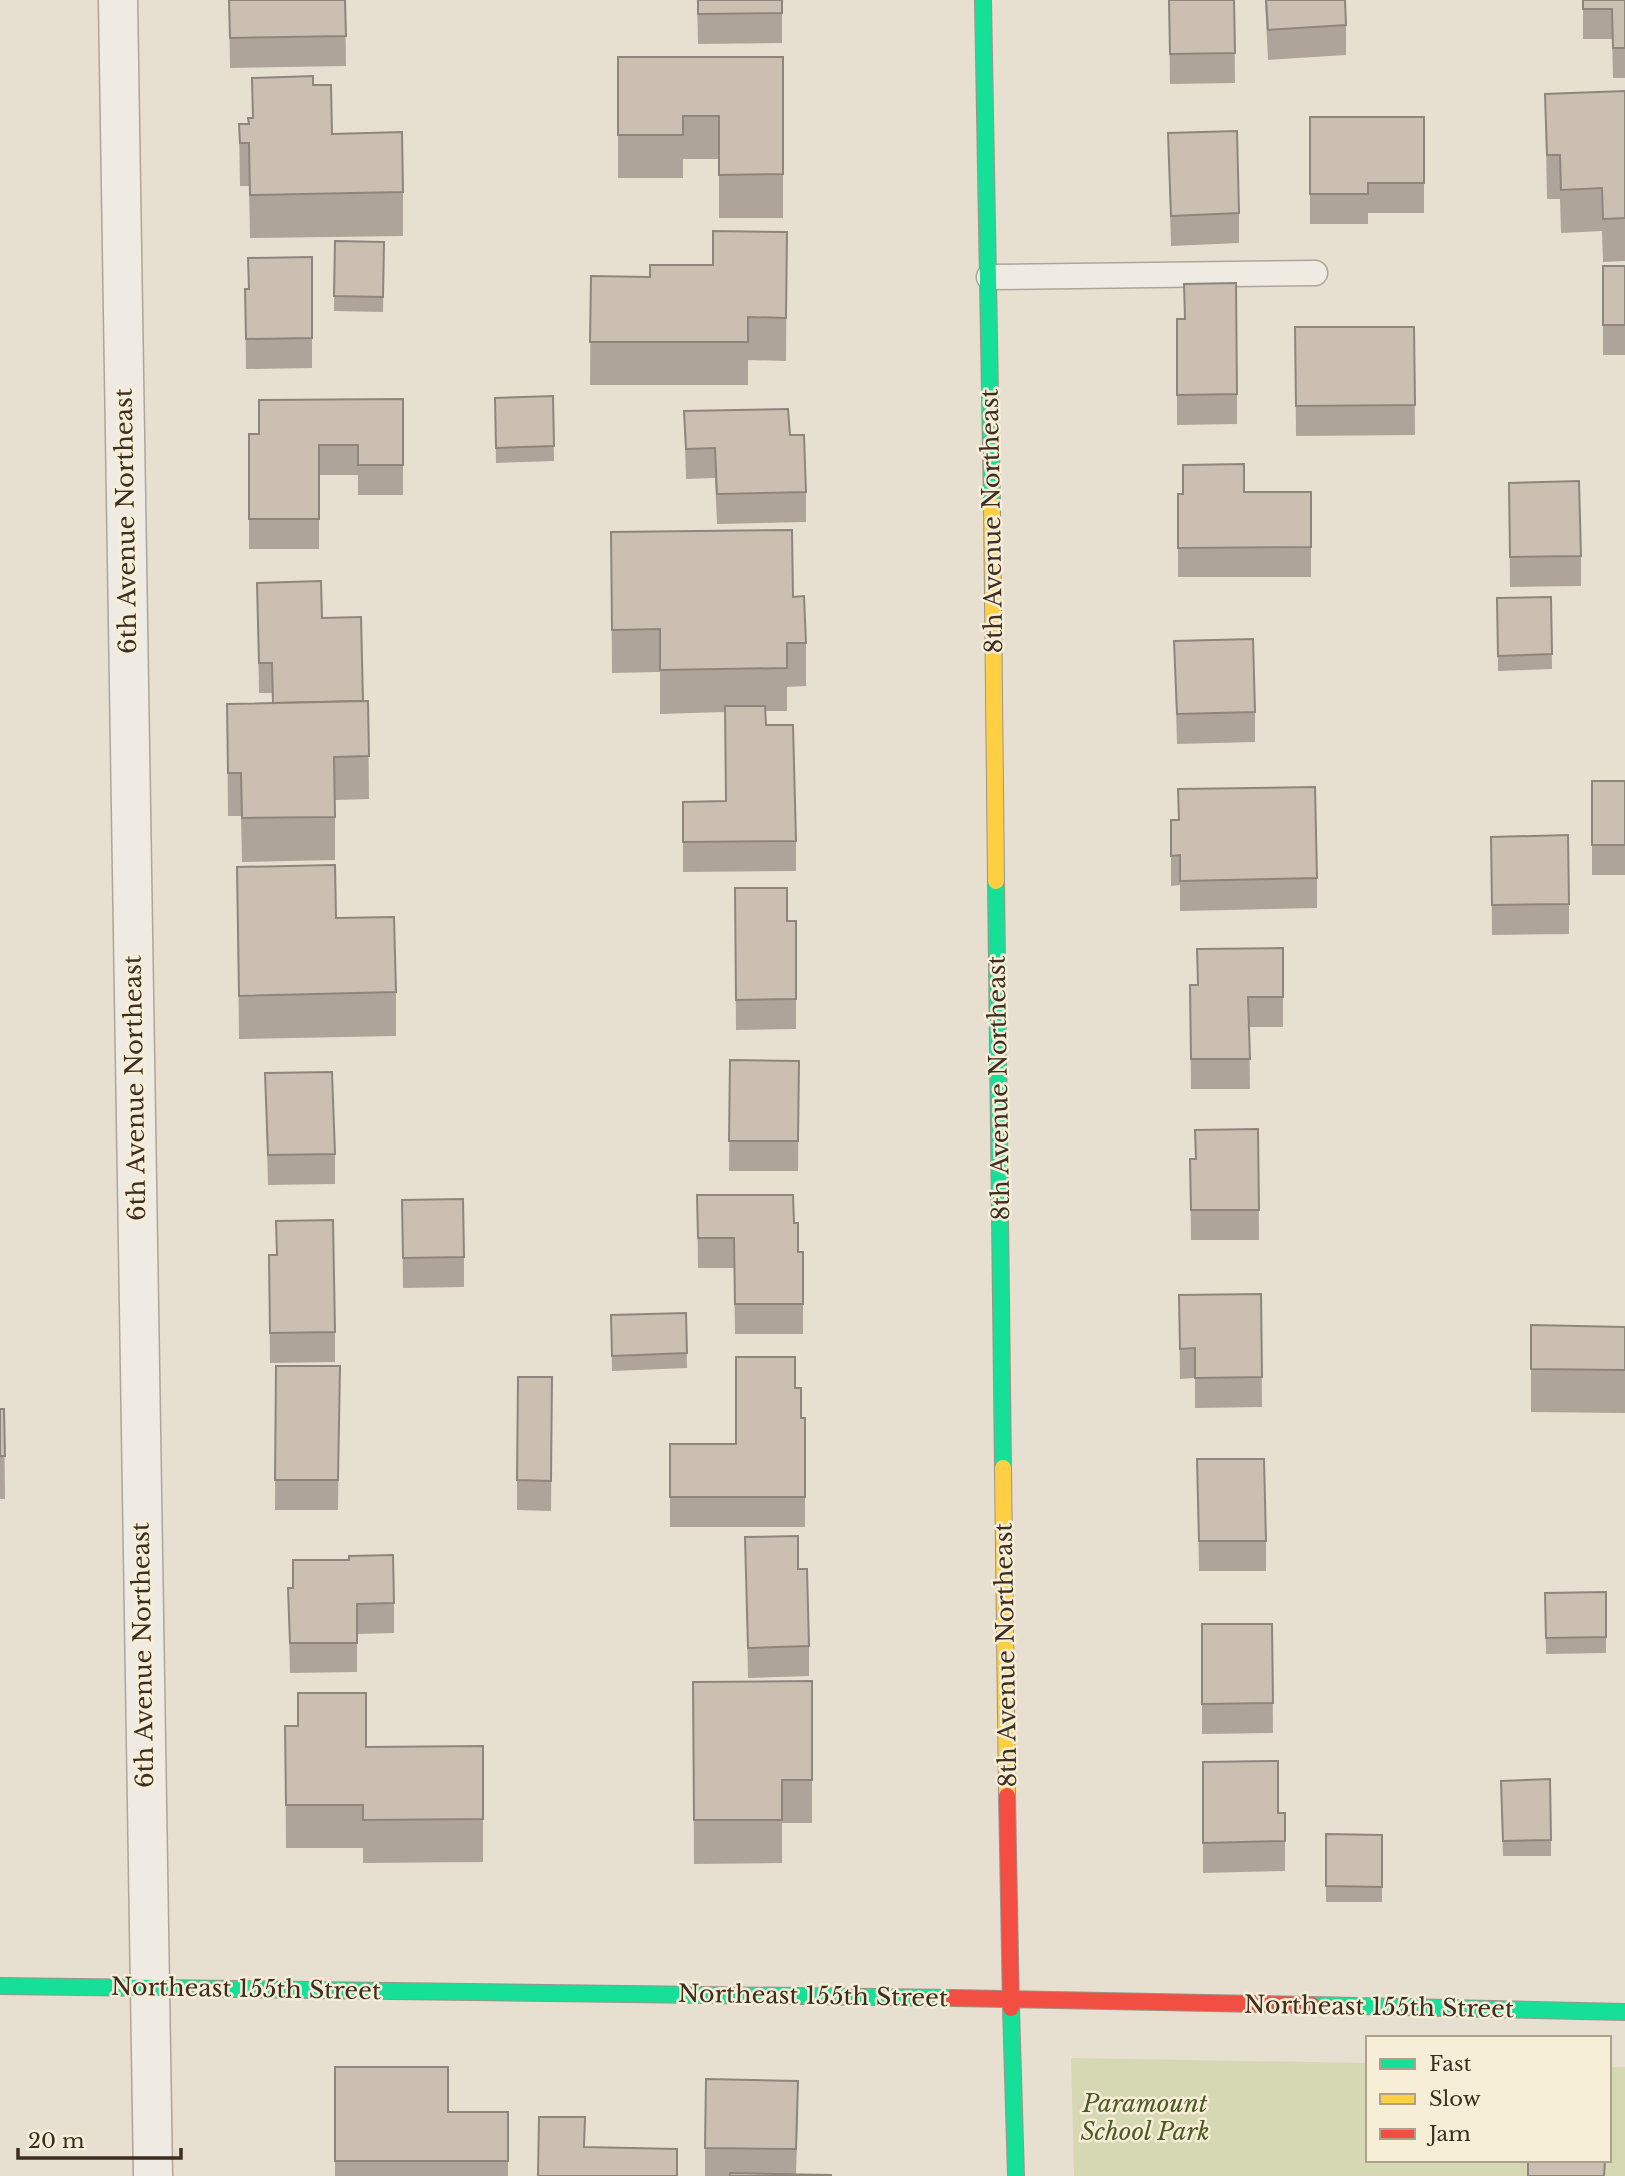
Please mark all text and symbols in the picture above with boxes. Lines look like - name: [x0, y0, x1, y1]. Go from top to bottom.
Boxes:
- street label: 6th Avenue Northeast: [109, 388, 142, 654]
- street label: 8th Avenue Northeast: [975, 388, 1008, 654]
- street label: 6th Avenue Northeast: [118, 955, 151, 1221]
- street label: 8th Avenue Northeast: [982, 955, 1015, 1221]
- street label: 6th Avenue Northeast: [126, 1522, 159, 1788]
- street label: 8th Avenue Northeast: [989, 1522, 1022, 1788]
- street label: Northeast 155th Street: [111, 1972, 381, 2005]
- street label: Northeast 155th Street: [678, 1979, 948, 2012]
- street label: Northeast 155th Street: [1244, 1990, 1514, 2023]
- legend: [1366, 2036, 1611, 2162]
- text: Fast: [1429, 2051, 1471, 2077]
- text: Slow: [1429, 2086, 1481, 2112]
- park label: Paramount School Park: [1080, 2089, 1210, 2146]
- scale bar: [18, 2116, 180, 2160]
- text: Jam: [1426, 2121, 1471, 2147]
- text: 20 m: [28, 2128, 85, 2154]

